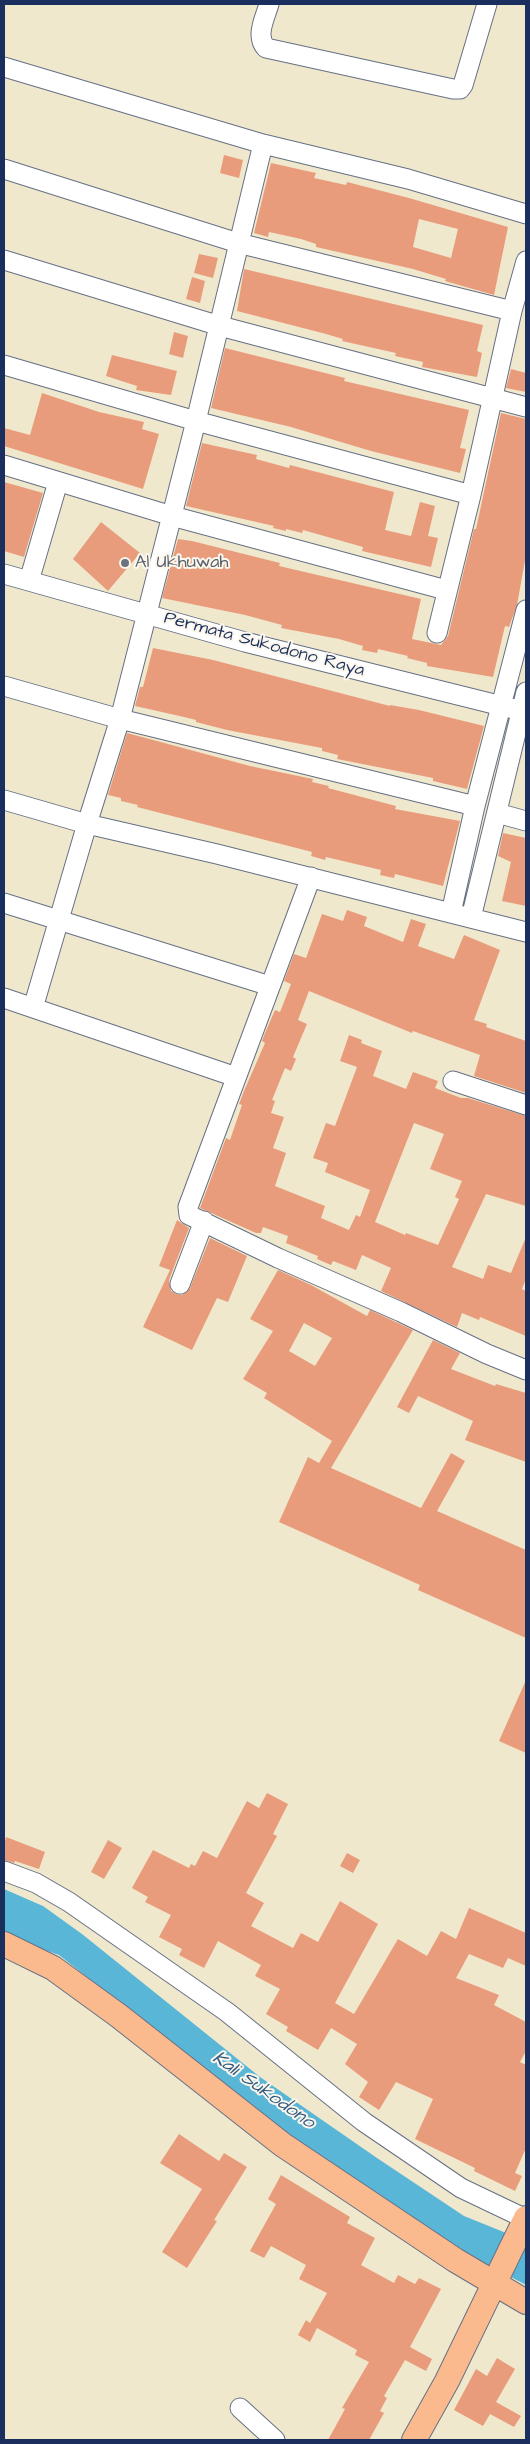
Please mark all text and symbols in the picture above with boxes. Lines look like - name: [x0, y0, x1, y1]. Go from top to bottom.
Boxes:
- place label: Al Ukhuwah: [135, 552, 228, 574]
- marker: Al Ukhuwah: [119, 557, 131, 569]
- street label: Permata Sukodono Raya: [161, 608, 367, 682]
- water label: Kali Sukodono: [208, 2047, 318, 2135]

